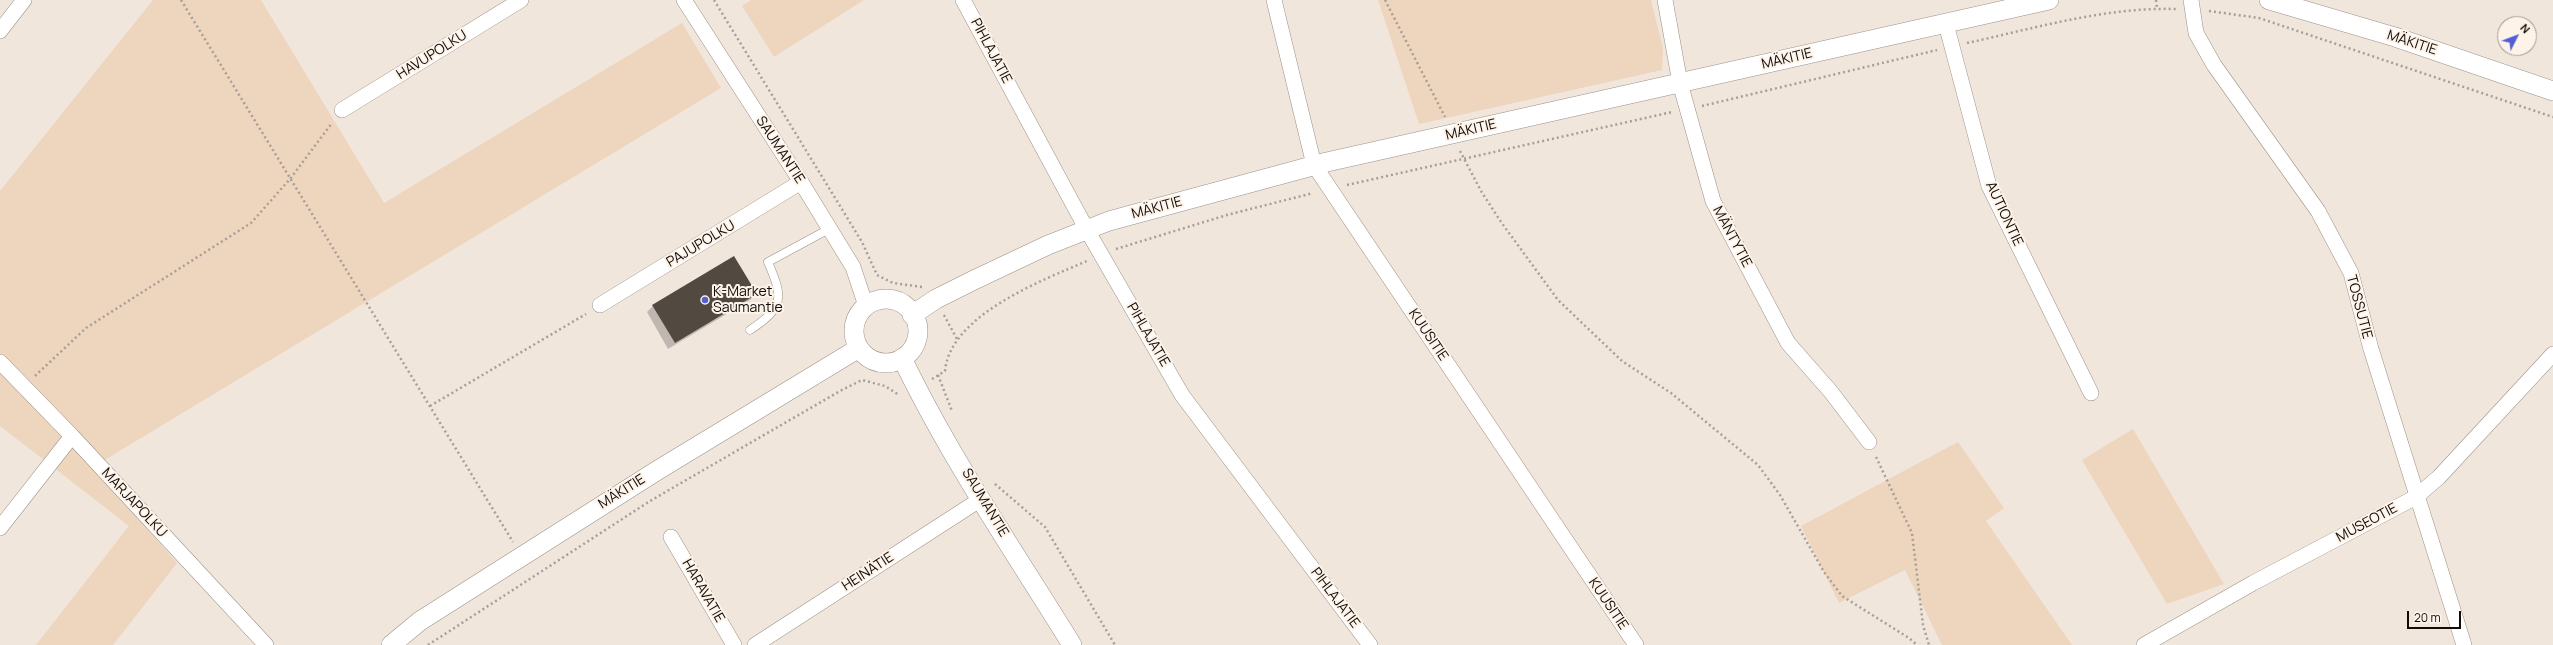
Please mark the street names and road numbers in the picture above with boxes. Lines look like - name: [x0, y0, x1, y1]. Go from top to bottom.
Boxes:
- street label: PIHLAJATIE: [967, 16, 1015, 86]
- street label: HAVUPOLKU: [394, 27, 470, 83]
- street label: MÄKITIE: [2385, 27, 2439, 59]
- street label: MÄKITIE: [1760, 45, 1814, 73]
- street label: SAUMANTIE: [752, 113, 808, 187]
- street label: MÄKITIE: [1444, 116, 1498, 144]
- street label: AUTIONTIE: [1982, 179, 2026, 249]
- street label: MÄKITIE: [1130, 193, 1184, 223]
- street label: MÄNTYTIE: [1709, 204, 1755, 270]
- street label: PAJUPOLKU: [664, 217, 738, 271]
- street label: TOSSUTIE: [2342, 273, 2376, 341]
- street label: PIHLAJATIE: [1123, 300, 1173, 370]
- street label: KUUSITIE: [1405, 306, 1451, 364]
- street label: MARJAPOLKU: [98, 465, 170, 541]
- street label: SAUMANTIE: [958, 466, 1012, 540]
- street label: MÄKITIE: [596, 471, 648, 513]
- street label: MUSEOTIE: [2334, 500, 2400, 546]
- street label: HEINÄTIE: [839, 549, 897, 595]
- street label: HARAVATIE: [678, 556, 728, 626]
- street label: PIHLAJATIE: [1307, 565, 1363, 631]
- street label: KUUSITIE: [1585, 575, 1631, 633]

